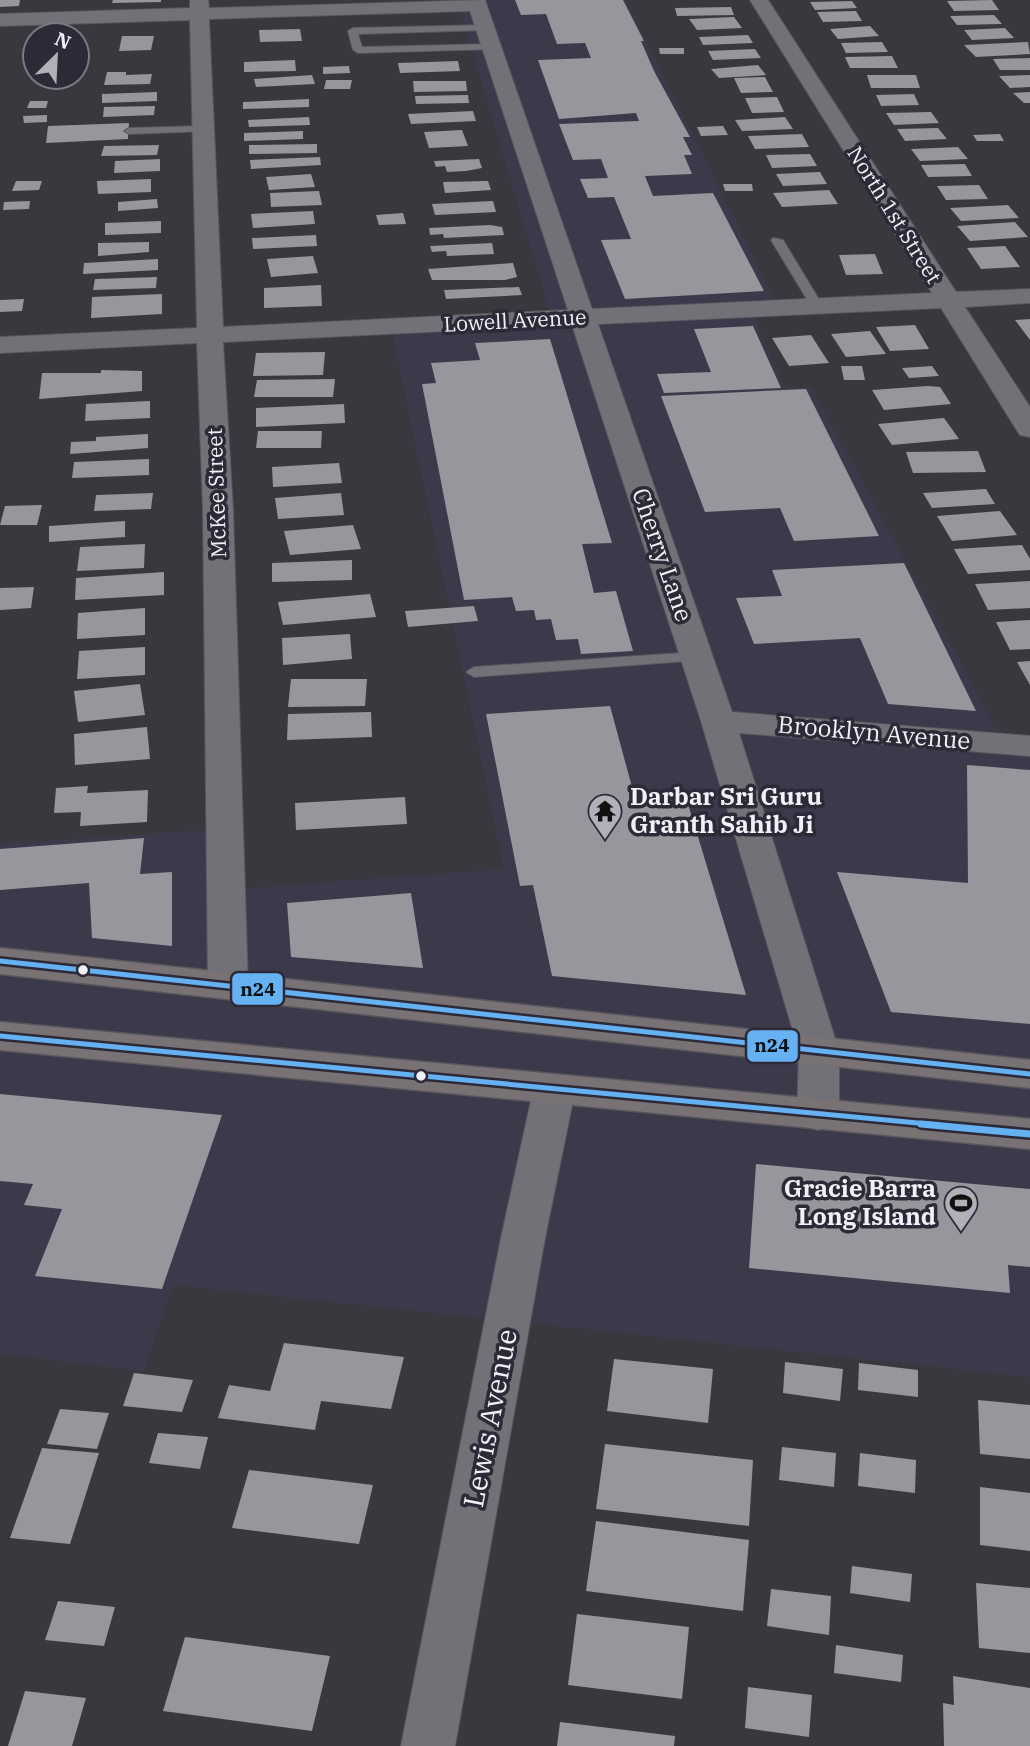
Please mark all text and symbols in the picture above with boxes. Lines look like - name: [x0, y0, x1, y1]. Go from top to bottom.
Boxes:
- north arrow: [21, 21, 91, 91]
- text: N: [51, 26, 75, 54]
- street label: North 1st Street: [841, 140, 948, 288]
- street label: Lowell Avenue: [443, 302, 587, 338]
- street label: McKee Street: [200, 428, 232, 558]
- street label: Cherry Lane: [625, 484, 701, 626]
- street label: Brooklyn Avenue: [776, 708, 972, 756]
- place label: Darbar Sri Guru Granth Sahib Ji: [630, 780, 822, 840]
- temple icon: Darbar Sri Guru Granth Sahib Ji: [586, 792, 624, 841]
- unlabelled marker: [76, 963, 90, 977]
- line badge: n24: [231, 972, 284, 1006]
- text: n24: [240, 977, 276, 1001]
- line badge: n24: [746, 1029, 799, 1063]
- text: n24: [754, 1033, 790, 1057]
- unlabelled marker: [414, 1069, 428, 1083]
- place label: Gracie Barra Long Island: [784, 1172, 936, 1232]
- sports icon: Gracie Barra Long Island: [942, 1184, 980, 1233]
- street label: Lewis Avenue: [454, 1326, 525, 1510]

